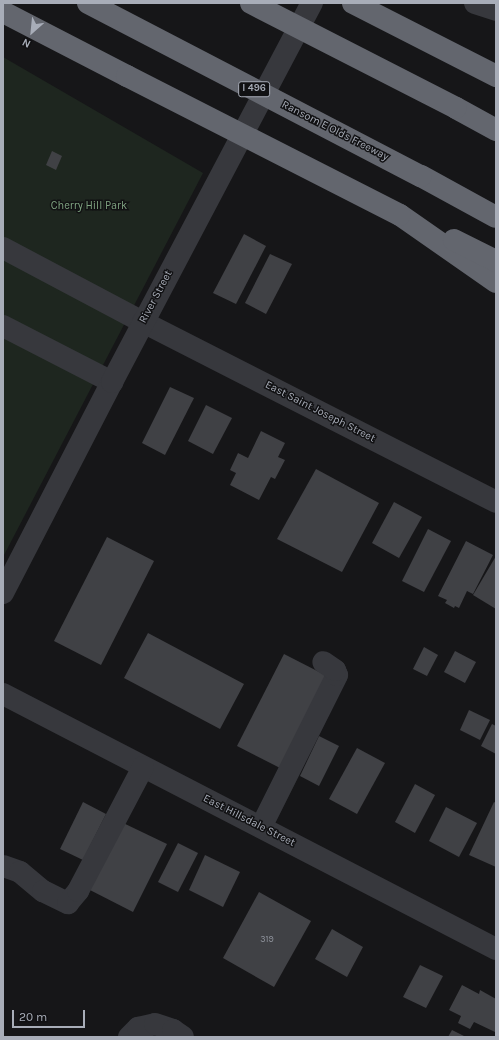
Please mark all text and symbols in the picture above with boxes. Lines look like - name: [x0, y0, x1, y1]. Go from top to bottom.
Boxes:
- north arrow: [12, 12, 52, 52]
- text: N: [20, 36, 33, 51]
- road number: I 496: [238, 81, 270, 97]
- street label: Ransom E Olds Freeway: [279, 98, 391, 164]
- park label: Cherry Hill Park: [51, 199, 127, 213]
- street label: River Street: [137, 268, 175, 326]
- street label: East Saint Joseph Street: [263, 378, 377, 446]
- street label: East Hillsdale Street: [201, 792, 297, 850]
- house number: 319: [260, 934, 274, 944]
- scale bar: [14, 1002, 87, 1028]
- text: 20 m: [19, 1010, 47, 1024]

